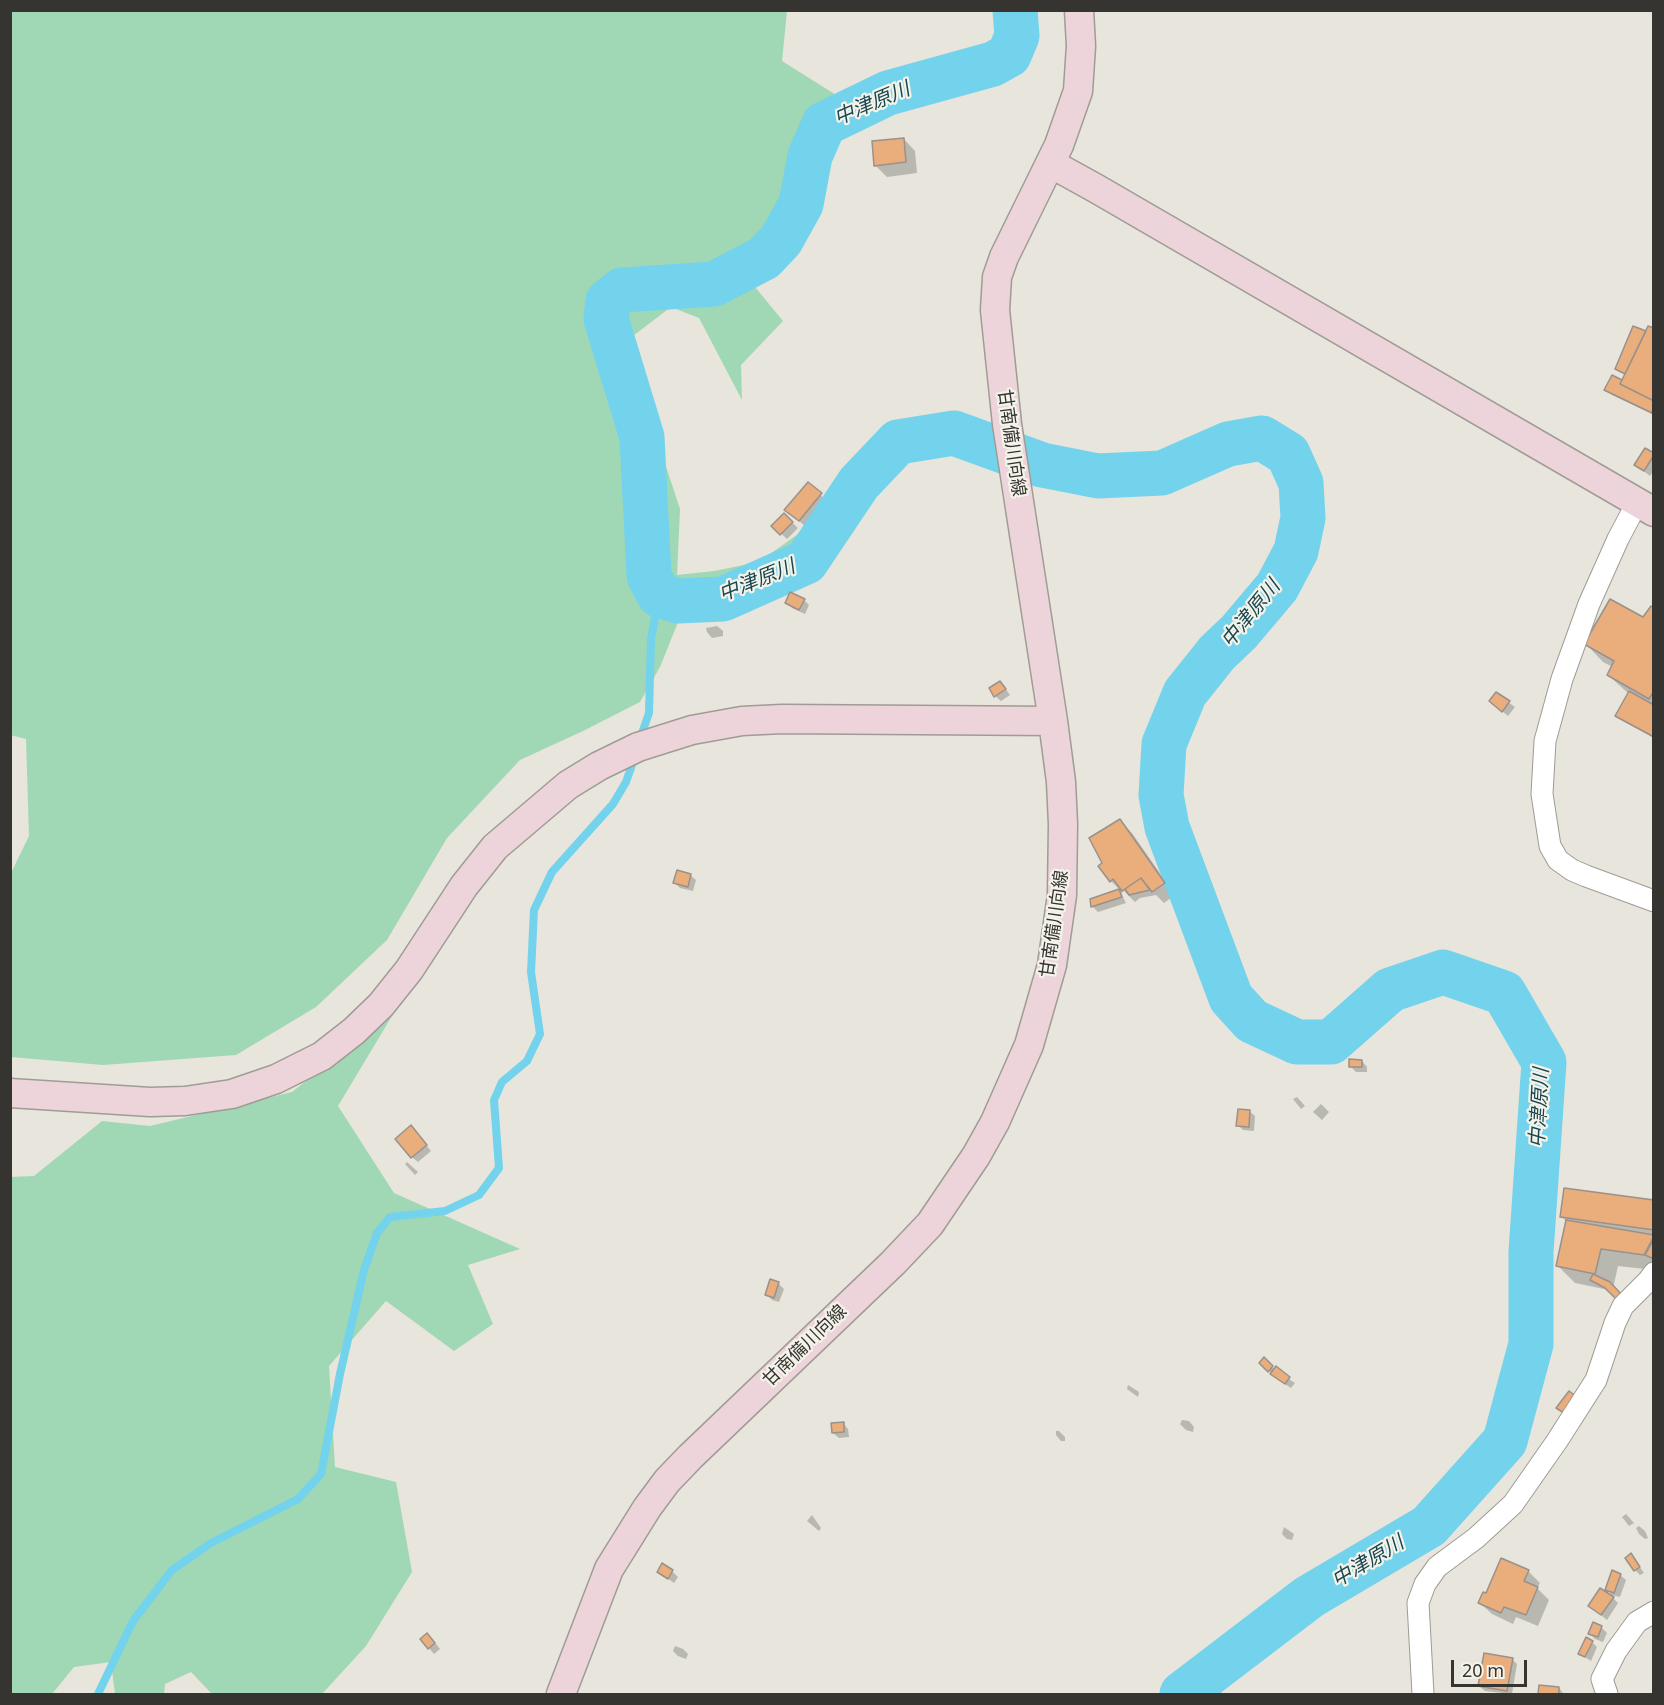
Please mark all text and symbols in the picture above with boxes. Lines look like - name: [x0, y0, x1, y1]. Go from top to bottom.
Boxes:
- water label: 中津原川: [830, 77, 914, 131]
- street label: 甘南備川向線: [993, 388, 1029, 498]
- water label: 中津原川: [715, 555, 799, 607]
- water label: 中津原川: [1217, 575, 1285, 653]
- street label: 甘南備川向線: [1037, 869, 1073, 979]
- water label: 中津原川: [1526, 1067, 1554, 1149]
- street label: 甘南備川向線: [759, 1301, 851, 1391]
- water label: 中津原川: [1328, 1531, 1408, 1593]
- scale bar: [1454, 1648, 1530, 1686]
- text: 20 m: [1462, 1658, 1504, 1682]

